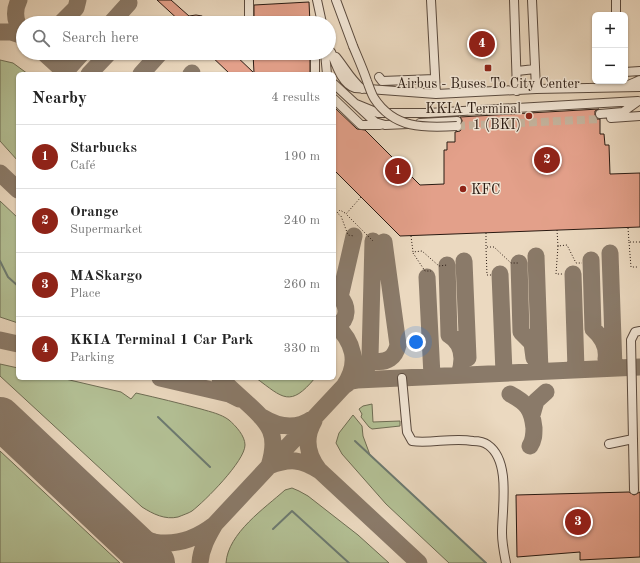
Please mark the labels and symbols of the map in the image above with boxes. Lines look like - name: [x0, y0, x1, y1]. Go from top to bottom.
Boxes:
- pin: 4: [469, 29, 495, 59]
- marker: Airbus - Buses To City Center: [483, 63, 493, 73]
- place label: Airbus - Buses To City Center: [396, 77, 580, 91]
- place label: KKIA Terminal 1 (BKI): [425, 102, 521, 132]
- marker: KKIA Terminal 1 (BKI): [524, 111, 534, 121]
- pin: 2: [534, 145, 560, 175]
- pin: 1: [385, 156, 411, 186]
- place label: KFC: [471, 183, 500, 197]
- marker: KFC: [458, 184, 468, 194]
- your location: [406, 332, 426, 352]
- pin: 3: [565, 507, 591, 537]

